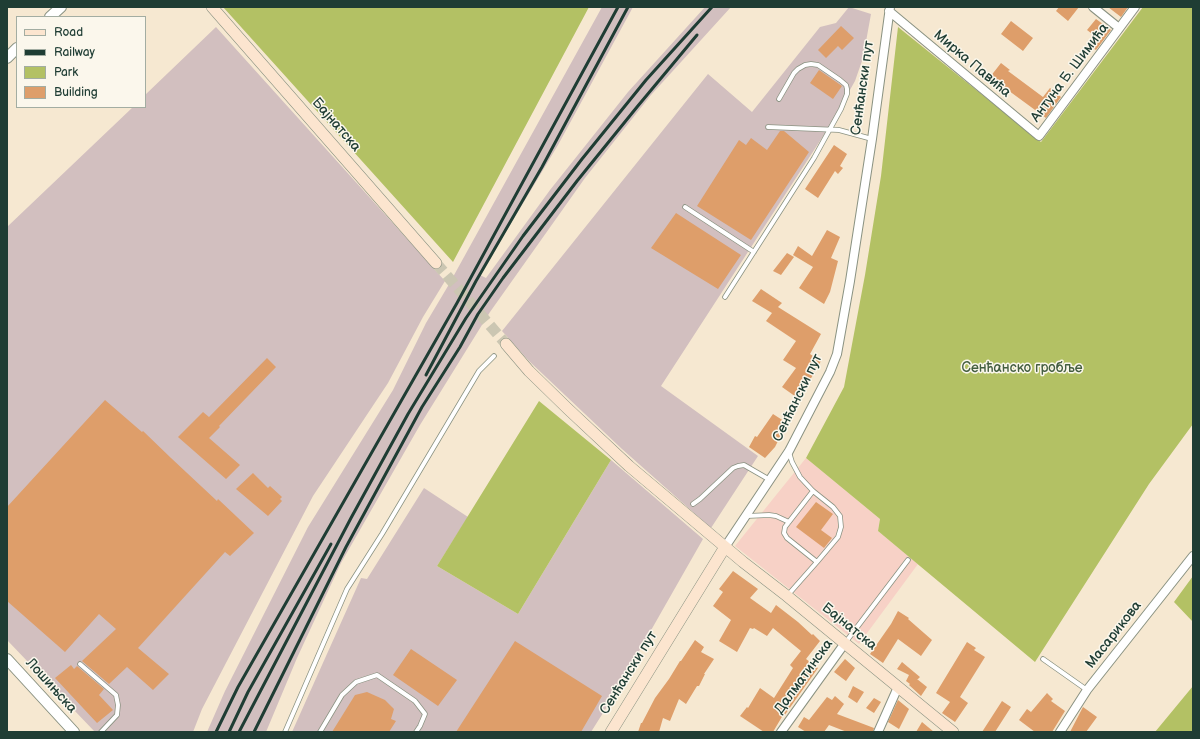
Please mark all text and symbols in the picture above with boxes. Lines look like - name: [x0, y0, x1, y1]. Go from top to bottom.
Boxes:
- legend: [16, 16, 146, 108]
- street label: Антуна Б. Шимића: [1027, 20, 1113, 126]
- text: Road: [54, 25, 83, 40]
- street label: Мирка Павића: [930, 27, 1014, 101]
- street label: Сенћански пут: [848, 40, 878, 136]
- text: Railway: [54, 45, 95, 60]
- text: Park: [54, 65, 78, 80]
- text: Building: [54, 85, 98, 100]
- street label: Бајнатска: [308, 95, 364, 155]
- street label: Сенћански пут: [770, 351, 826, 445]
- park label: Сенћанско гробље: [961, 360, 1083, 376]
- street label: Масарикова: [1082, 598, 1146, 672]
- street label: Бајнатска: [818, 600, 880, 654]
- street label: Сенћански пут: [597, 628, 661, 718]
- street label: Далматинска: [771, 636, 837, 718]
- street label: Лошињска: [22, 655, 80, 717]

